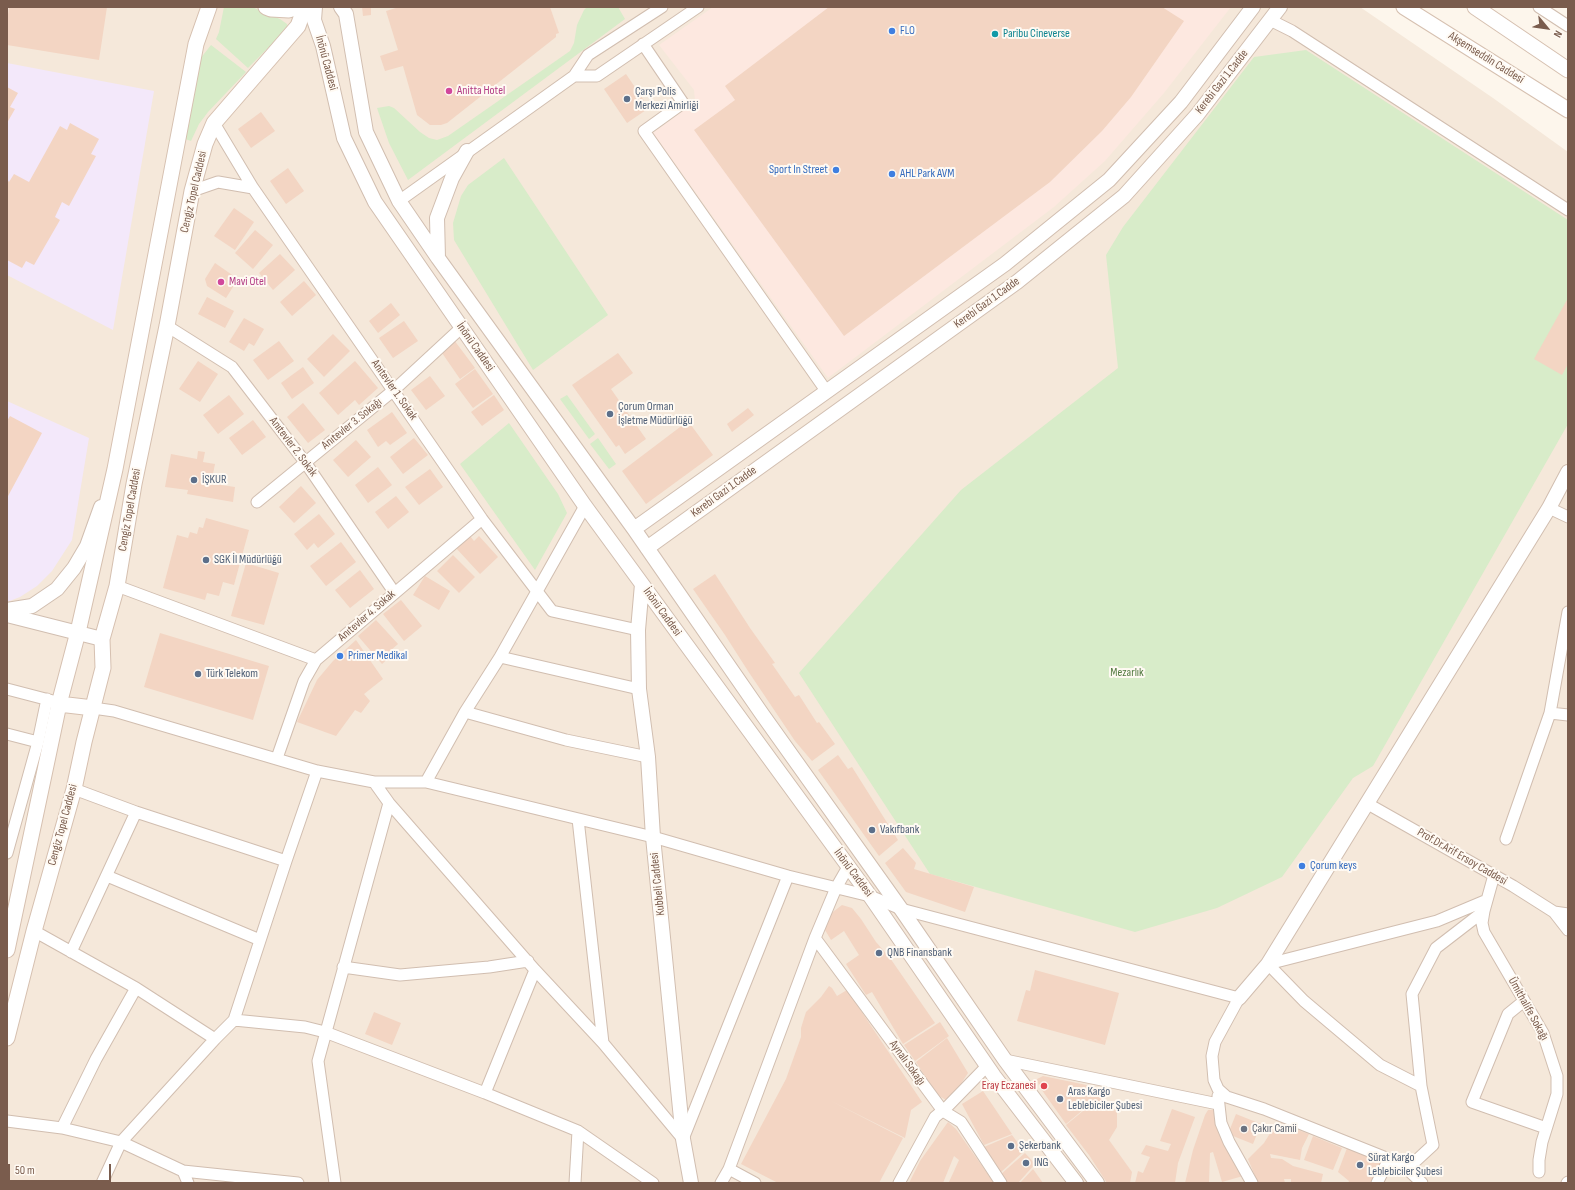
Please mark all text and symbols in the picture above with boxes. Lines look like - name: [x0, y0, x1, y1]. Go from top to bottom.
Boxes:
- north arrow: [1527, 8, 1567, 48]
- place label: FLO: [900, 24, 915, 38]
- marker: FLO: [887, 26, 897, 36]
- place label: Paribu Cineverse: [1003, 27, 1070, 41]
- text: N: [1551, 28, 1565, 40]
- marker: Paribu Cineverse: [990, 29, 1000, 39]
- street label: Akşemseddin Caddesi: [1445, 29, 1527, 87]
- street label: İnönü Caddesi: [312, 34, 340, 92]
- street label: Kerebi Gazi 1.Cadde: [1192, 47, 1252, 117]
- place label: Anitta Hotel: [457, 84, 505, 98]
- place label: Çarşı Polis Merkezi Amirliği: [635, 85, 699, 113]
- marker: Anitta Hotel: [444, 86, 454, 96]
- marker: Çarşı Polis Merkezi Amirliği: [622, 94, 632, 104]
- street label: Cengiz Topel Caddesi: [178, 150, 210, 234]
- place label: Sport In Street: [769, 163, 828, 177]
- marker: Sport In Street: [831, 165, 841, 175]
- place label: AHL Park AVM: [900, 167, 954, 181]
- marker: AHL Park AVM: [887, 169, 897, 179]
- street label: Kerebi Gazi 1.Cadde: [951, 274, 1023, 332]
- place label: Mavi Otel: [229, 275, 266, 289]
- marker: Mavi Otel: [216, 277, 226, 287]
- street label: İnönü Caddesi: [453, 320, 497, 374]
- street label: Anıtevler 1. Sokak: [368, 357, 420, 423]
- street label: Anıtevler 3. Sokağı: [319, 395, 385, 453]
- place label: Çorum Orman İşletme Müdürlüğü: [618, 400, 693, 428]
- marker: Çorum Orman İşletme Müdürlüğü: [605, 409, 615, 419]
- street label: Anıtevler 2. Sokak: [266, 414, 320, 480]
- street label: Kerebi Gazi 1.Cadde: [688, 463, 760, 521]
- street label: Cengiz Topel Caddesi: [116, 468, 144, 552]
- place label: İŞKUR: [202, 473, 226, 487]
- marker: İŞKUR: [189, 475, 199, 485]
- place label: SGK İl Müdürlüğü: [214, 553, 282, 567]
- marker: SGK İl Müdürlüğü: [201, 555, 211, 565]
- street label: İnönü Caddesi: [640, 585, 684, 639]
- street label: Anıtevler 4. Sokak: [335, 587, 399, 645]
- place label: Primer Medikal: [348, 649, 407, 663]
- marker: Primer Medikal: [335, 651, 345, 661]
- park label: Mezarlık: [1110, 666, 1144, 680]
- place label: Türk Telekom: [206, 667, 258, 681]
- marker: Türk Telekom: [193, 669, 203, 679]
- street label: Cengiz Topel Caddesi: [45, 783, 81, 867]
- place label: Vakıfbank: [880, 823, 919, 837]
- marker: Vakıfbank: [867, 825, 877, 835]
- street label: Prof.Dr.Arif Ersoy Caddesi: [1414, 825, 1510, 889]
- street label: İnönü Caddesi: [830, 846, 876, 900]
- street label: Kubbeli Caddesi: [648, 852, 668, 916]
- place label: Çorum keys: [1310, 859, 1357, 873]
- marker: Çorum keys: [1297, 861, 1307, 871]
- place label: QNB Finansbank: [887, 946, 952, 960]
- marker: QNB Finansbank: [874, 948, 884, 958]
- street label: Ümithalife Sokağı: [1505, 975, 1551, 1043]
- street label: Aynalı Sokağı: [886, 1038, 928, 1088]
- place label: Eray Eczanesi: [982, 1079, 1036, 1093]
- marker: Eray Eczanesi: [1039, 1081, 1049, 1091]
- place label: Aras Kargo Leblebiciler Şubesi: [1068, 1085, 1142, 1113]
- marker: Aras Kargo Leblebiciler Şubesi: [1055, 1094, 1065, 1104]
- place label: Çakır Camii: [1252, 1122, 1297, 1136]
- marker: Çakır Camii: [1239, 1124, 1249, 1134]
- place label: Şekerbank: [1019, 1139, 1061, 1153]
- marker: Şekerbank: [1006, 1141, 1016, 1151]
- place label: Sürat Kargo Leblebiciler Şubesi: [1368, 1151, 1442, 1179]
- scale bar: [10, 1156, 113, 1182]
- place label: ING: [1034, 1156, 1049, 1170]
- marker: ING: [1021, 1158, 1031, 1168]
- marker: Sürat Kargo Leblebiciler Şubesi: [1355, 1160, 1365, 1170]
- text: 50 m: [15, 1163, 35, 1178]

